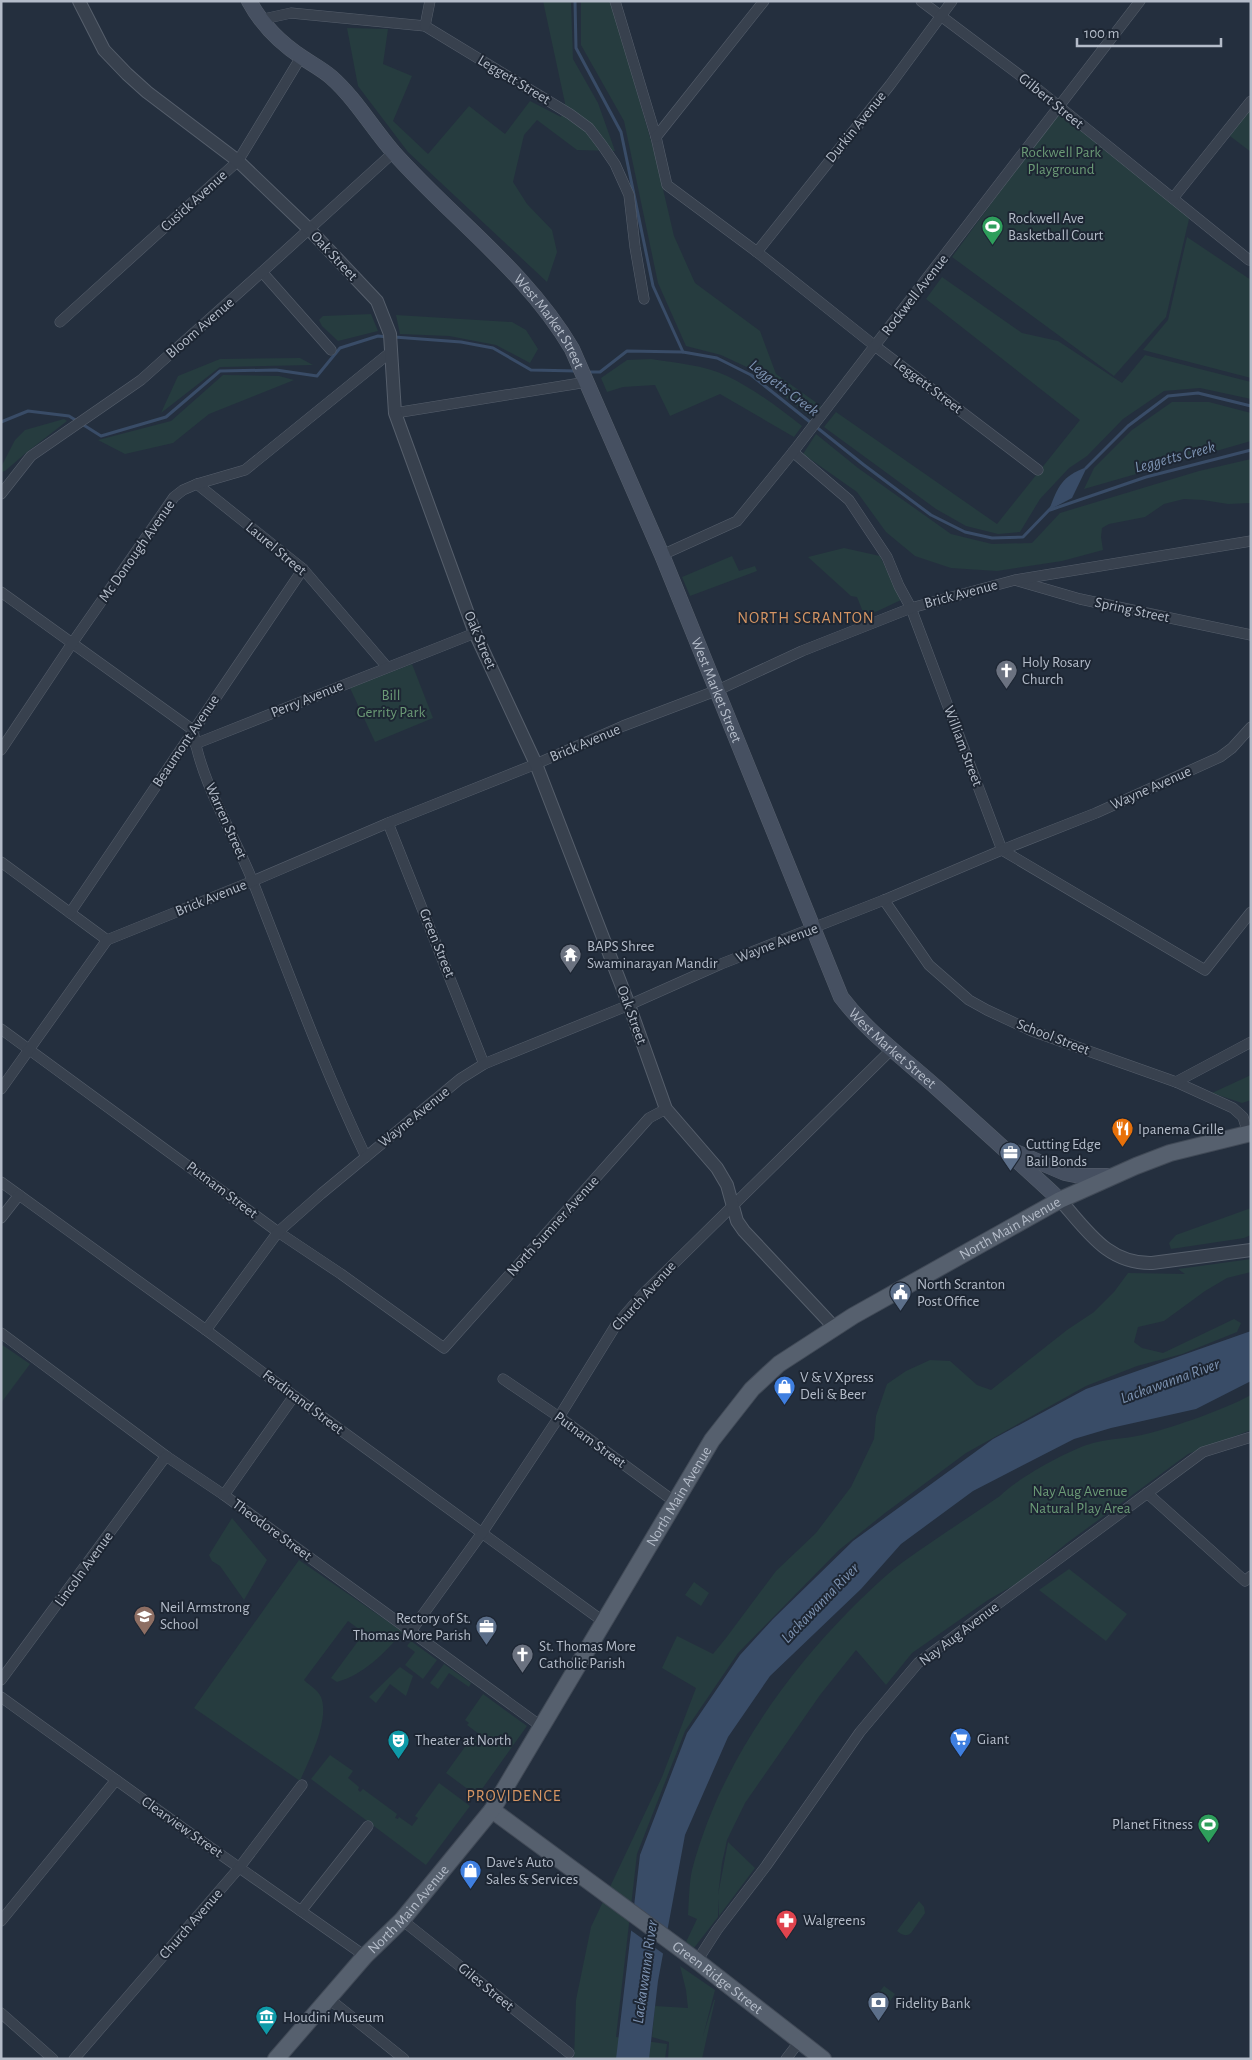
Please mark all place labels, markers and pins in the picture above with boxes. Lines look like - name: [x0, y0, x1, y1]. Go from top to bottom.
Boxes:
- place label: Rockwell Ave Basketball Court: [1008, 211, 1104, 243]
- sports icon: Rockwell Ave Basketball Court: [980, 215, 1004, 246]
- place label: Holy Rosary Church: [1022, 655, 1091, 687]
- church icon: Holy Rosary Church: [994, 659, 1018, 690]
- place label: BAPS Shree Swaminarayan Mandir: [587, 939, 718, 971]
- temple icon: BAPS Shree Swaminarayan Mandir: [559, 943, 583, 974]
- restaurant icon: Ipanema Grille: [1110, 1117, 1134, 1148]
- place label: Ipanema Grille: [1138, 1122, 1224, 1137]
- place label: Cutting Edge Bail Bonds: [1026, 1137, 1101, 1169]
- office icon: Cutting Edge Bail Bonds: [998, 1141, 1022, 1172]
- place label: North Scranton Post Office: [917, 1277, 1005, 1309]
- public building icon: North Scranton Post Office: [889, 1281, 913, 1312]
- place label: V & V Xpress Deli & Beer: [800, 1370, 874, 1402]
- shop icon: V & V Xpress Deli & Beer: [772, 1374, 796, 1405]
- place label: Neil Armstrong School: [160, 1600, 250, 1632]
- school or university icon: Neil Armstrong School: [132, 1604, 156, 1635]
- place label: Rectory of St. Thomas More Parish: [353, 1611, 471, 1643]
- office icon: Rectory of St. Thomas More Parish: [475, 1615, 499, 1646]
- place label: St. Thomas More Catholic Parish: [539, 1639, 636, 1671]
- church icon: St. Thomas More Catholic Parish: [511, 1643, 535, 1674]
- supermarket icon: Giant: [949, 1727, 973, 1758]
- theatre icon: Theater at North: [387, 1728, 411, 1759]
- place label: Giant: [977, 1732, 1009, 1747]
- place label: Theater at North: [415, 1733, 511, 1748]
- sports icon: Planet Fitness: [1197, 1812, 1221, 1843]
- place label: Planet Fitness: [1112, 1817, 1193, 1832]
- place label: Dave's Auto Sales & Services: [486, 1855, 578, 1887]
- shop icon: Dave's Auto Sales & Services: [458, 1859, 482, 1890]
- pharmacy icon: Walgreens: [775, 1908, 799, 1939]
- place label: Walgreens: [803, 1913, 865, 1928]
- bank icon: Fidelity Bank: [867, 1991, 891, 2022]
- place label: Fidelity Bank: [895, 1996, 970, 2011]
- museum icon: Houdini Museum: [255, 2005, 279, 2036]
- place label: Houdini Museum: [283, 2010, 384, 2025]

